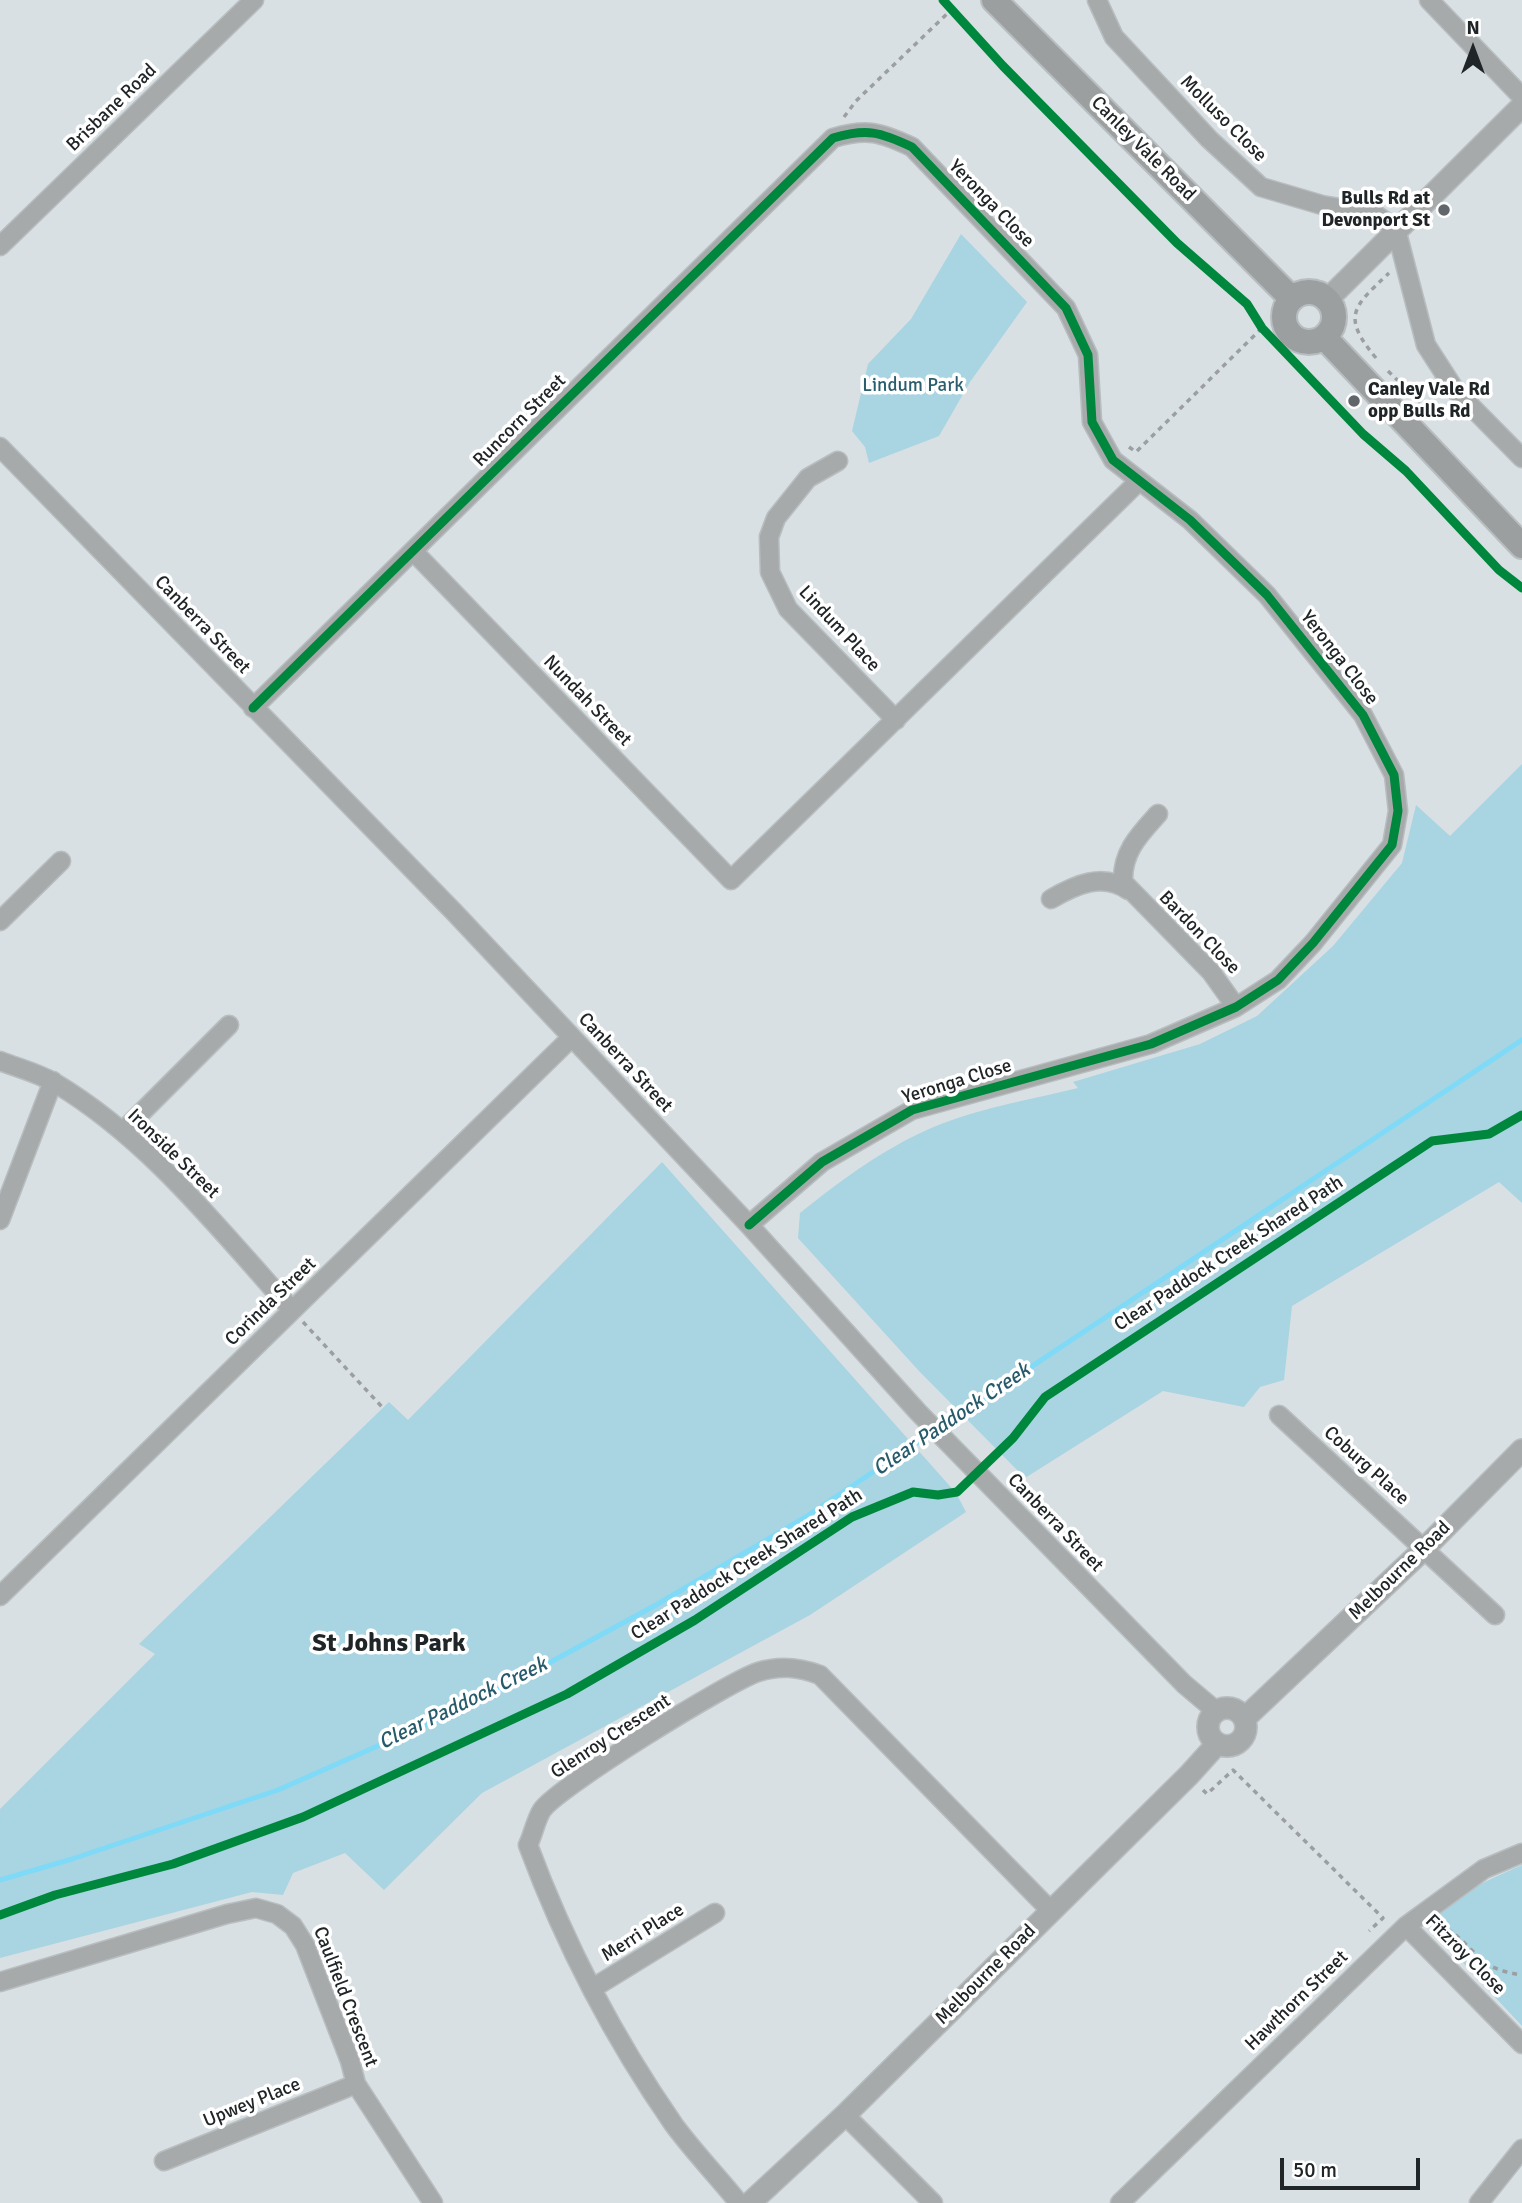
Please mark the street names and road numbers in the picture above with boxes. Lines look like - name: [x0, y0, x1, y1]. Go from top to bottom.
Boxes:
- street label: Brisbane Road: [62, 59, 162, 157]
- street label: Molluso Close: [1175, 71, 1271, 167]
- street label: Canley Vale Road: [1086, 92, 1200, 206]
- street label: Yeronga Close: [943, 155, 1039, 253]
- street label: Runcorn Street: [469, 370, 571, 472]
- street label: Canberra Street: [149, 571, 255, 679]
- street label: Lindum Place: [793, 581, 885, 677]
- street label: Yeronga Close: [1295, 606, 1383, 710]
- street label: Nundah Street: [538, 651, 636, 751]
- street label: Bardon Close: [1154, 887, 1244, 979]
- street label: Canberra Street: [573, 1008, 677, 1118]
- street label: Yeronga Close: [900, 1055, 1014, 1109]
- street label: Ironside Street: [122, 1104, 224, 1204]
- street label: Clear Paddock Creek Shared Path: [1110, 1171, 1348, 1337]
- street label: Corinda Street: [221, 1253, 321, 1351]
- street label: Coburg Place: [1319, 1422, 1413, 1510]
- street label: Canberra Street: [1002, 1469, 1108, 1577]
- street label: Clear Paddock Creek Shared Path: [627, 1484, 867, 1646]
- street label: Melbourne Road: [1344, 1517, 1456, 1625]
- street label: Glenroy Crescent: [547, 1690, 675, 1784]
- street label: Merri Place: [598, 1899, 688, 1967]
- street label: Fitzroy Close: [1420, 1910, 1510, 2000]
- street label: Melbourne Road: [931, 1920, 1041, 2030]
- street label: Caulfield Crescent: [308, 1924, 382, 2070]
- street label: Hawthorn Street: [1241, 1946, 1353, 2056]
- street label: Upwey Place: [200, 2073, 304, 2133]

